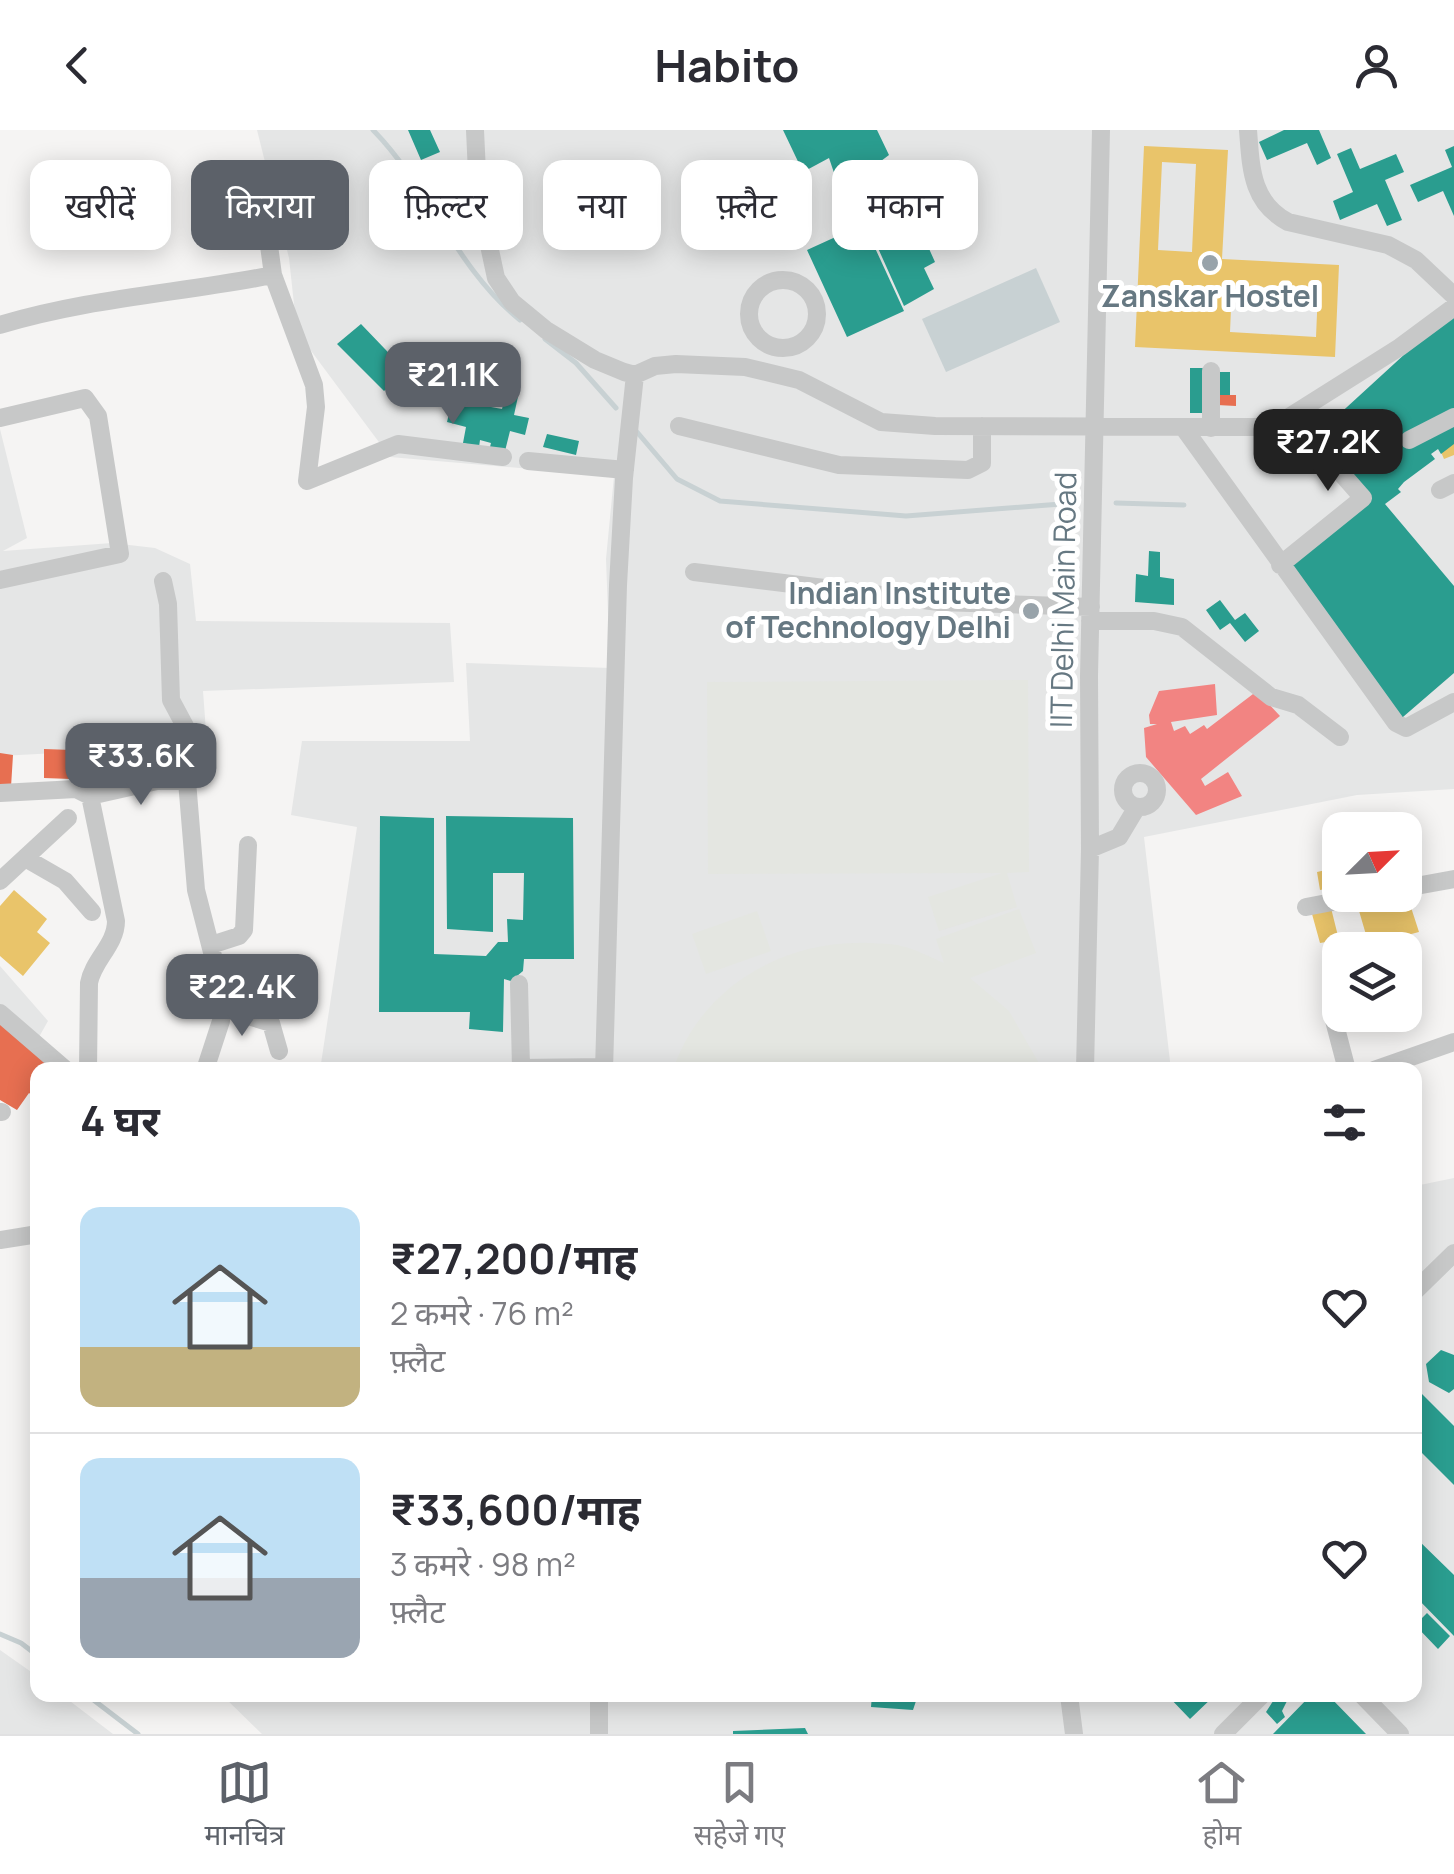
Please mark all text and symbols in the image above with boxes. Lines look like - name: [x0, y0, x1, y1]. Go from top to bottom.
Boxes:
- text: Habito: [655, 34, 799, 96]
- icon: back: [50, 38, 105, 93]
- icon: person: [1349, 38, 1404, 93]
- chip: खरीदें: [30, 160, 171, 250]
- chip: किराया: [191, 160, 349, 250]
- chip: फ़िल्टर: [369, 160, 523, 250]
- chip: नया: [543, 160, 661, 250]
- chip: फ़्लैट: [681, 160, 812, 250]
- chip: मकान: [832, 160, 978, 250]
- marker: Zanskar Hostel: [1199, 252, 1221, 274]
- place label: Zanskar Hostel: [1101, 275, 1319, 316]
- pin: ₹21.1K: [372, 342, 534, 427]
- text: ₹21.1K: [407, 352, 499, 396]
- pin: ₹27.2K: [1247, 409, 1409, 494]
- text: ₹27.2K: [1276, 419, 1380, 463]
- street label: IIT Delhi Main Road: [1040, 471, 1085, 728]
- place label: Indian Institute of Technology Delhi: [725, 572, 1011, 647]
- marker: Indian Institute of Technology Delhi: [1020, 600, 1042, 622]
- pin: ₹33.6K: [60, 723, 222, 808]
- text: ₹33.6K: [87, 733, 195, 777]
- north arrow: [1322, 812, 1422, 912]
- map controls: [1322, 812, 1422, 1032]
- button: layers: [1322, 932, 1422, 1032]
- pin: ₹22.4K: [161, 954, 323, 1039]
- text: ₹22.4K: [188, 964, 296, 1008]
- text: 4 घर: [80, 1091, 160, 1149]
- icon: filters: [1317, 1095, 1372, 1150]
- text: ₹27,200/माह: [390, 1229, 637, 1287]
- icon: home: [160, 1247, 280, 1367]
- icon: heart: [1317, 1280, 1372, 1335]
- text: 2 कमरे · 76 m²: [390, 1291, 574, 1335]
- text: फ़्लैट: [390, 1338, 445, 1382]
- text: ₹33,600/माह: [390, 1480, 641, 1538]
- icon: home: [160, 1498, 280, 1618]
- icon: heart: [1317, 1531, 1372, 1586]
- text: 3 कमरे · 98 m²: [390, 1542, 576, 1586]
- text: फ़्लैट: [390, 1589, 445, 1633]
- tab: मानचित्र: [205, 1755, 285, 1856]
- tab: सहेजे गए: [694, 1755, 785, 1856]
- tab: होम: [1194, 1755, 1249, 1856]

